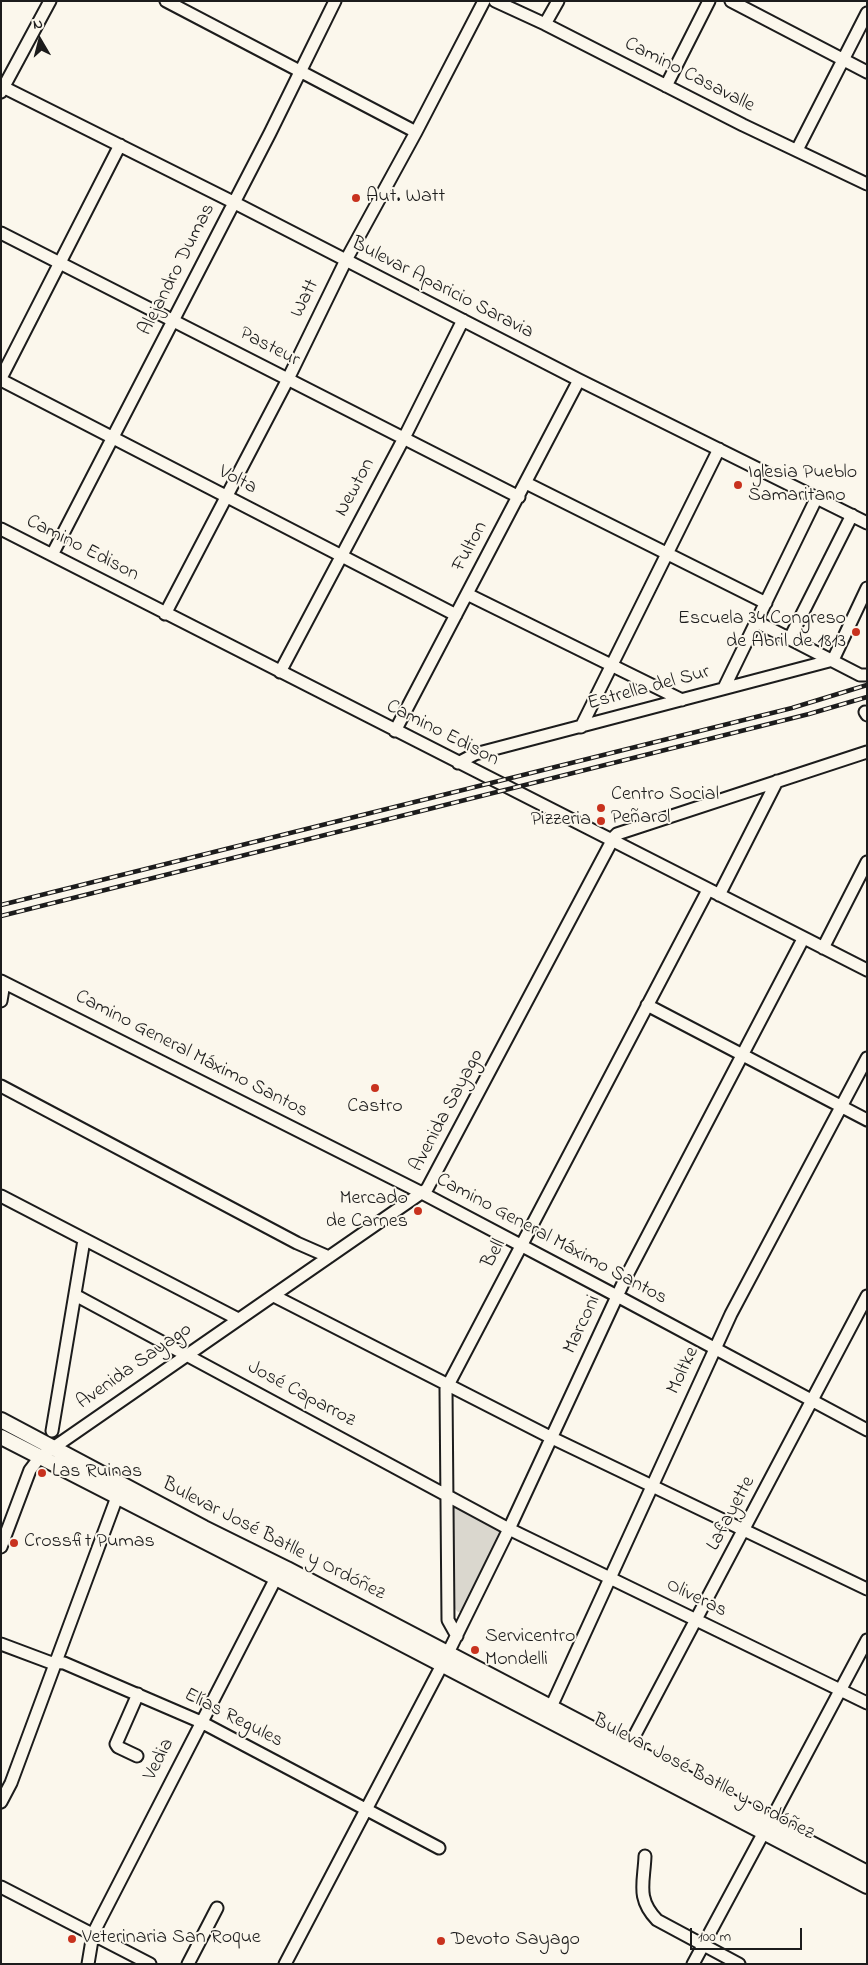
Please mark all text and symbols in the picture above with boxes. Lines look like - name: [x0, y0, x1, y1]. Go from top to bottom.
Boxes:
- text: N: [32, 14, 44, 36]
- north arrow: [15, 15, 65, 65]
- street label: Camino Casavalle: [620, 33, 758, 119]
- place label: Aut. Watt: [366, 186, 445, 210]
- marker: Aut. Watt: [350, 192, 362, 204]
- street label: Alejandro Dumas: [134, 200, 222, 340]
- street label: Bulevar Aparicio Saravia: [347, 233, 537, 345]
- street label: Watt: [287, 276, 325, 322]
- street label: Pasteur: [235, 323, 303, 373]
- street label: Newton: [331, 455, 381, 521]
- street label: Volta: [214, 461, 260, 501]
- place label: Iglesia Pueblo Samaritano: [748, 462, 857, 509]
- marker: Iglesia Pueblo Samaritano: [732, 479, 744, 491]
- street label: Camino Edison: [22, 510, 142, 588]
- street label: Fulton: [448, 518, 494, 576]
- place label: Escuela 34 Congreso de Abril de 1813: [678, 608, 846, 655]
- marker: Escuela 34 Congreso de Abril de 1813: [850, 626, 862, 638]
- street label: Estrella del Sur: [585, 661, 713, 717]
- street label: Camino Edison: [382, 695, 502, 773]
- place label: Centro Social Peñarol: [611, 784, 719, 831]
- marker: Centro Social Peñarol: [595, 802, 607, 814]
- place label: Pizzeria: [531, 809, 591, 833]
- marker: Pizzeria: [595, 815, 607, 827]
- street label: Camino General Máximo Santos: [70, 986, 312, 1124]
- street label: Avenida Sayago: [406, 1046, 490, 1176]
- marker: Castro: [369, 1082, 381, 1094]
- place label: Castro: [347, 1096, 403, 1120]
- street label: Camino General Máximo Santos: [431, 1169, 671, 1311]
- place label: Mercado de Carnes: [326, 1188, 408, 1235]
- marker: Mercado de Carnes: [412, 1205, 424, 1217]
- street label: Bell: [478, 1236, 512, 1272]
- street label: Marconi: [559, 1292, 607, 1358]
- street label: Avenida Sayago: [73, 1318, 197, 1416]
- street label: Moltke: [663, 1343, 705, 1399]
- street label: José Caparroz: [243, 1356, 359, 1434]
- place label: Las Ruinas: [52, 1461, 142, 1485]
- marker: Las Ruinas: [36, 1467, 48, 1479]
- street label: Bulevar José Batlle y Ordóñez: [157, 1473, 389, 1607]
- street label: Lafayette: [702, 1473, 762, 1555]
- place label: Crossfit Pumas: [24, 1531, 155, 1555]
- marker: Crossfit Pumas: [8, 1537, 20, 1549]
- street label: Oliveras: [662, 1574, 730, 1624]
- place label: Servicentro Mondelli: [485, 1626, 575, 1673]
- marker: Servicentro Mondelli: [469, 1644, 481, 1656]
- street label: Elías Regules: [179, 1684, 287, 1754]
- street label: Bulevar José Batlle y Ordóñez: [588, 1709, 818, 1847]
- street label: Vedia: [139, 1735, 181, 1785]
- scale bar: [693, 1918, 806, 1950]
- text: 100 m: [698, 1926, 731, 1948]
- place label: Veterinaria San Roque: [82, 1927, 261, 1951]
- place label: Devoto Sayago: [451, 1929, 580, 1953]
- marker: Veterinaria San Roque: [66, 1933, 78, 1945]
- marker: Devoto Sayago: [435, 1935, 447, 1947]

